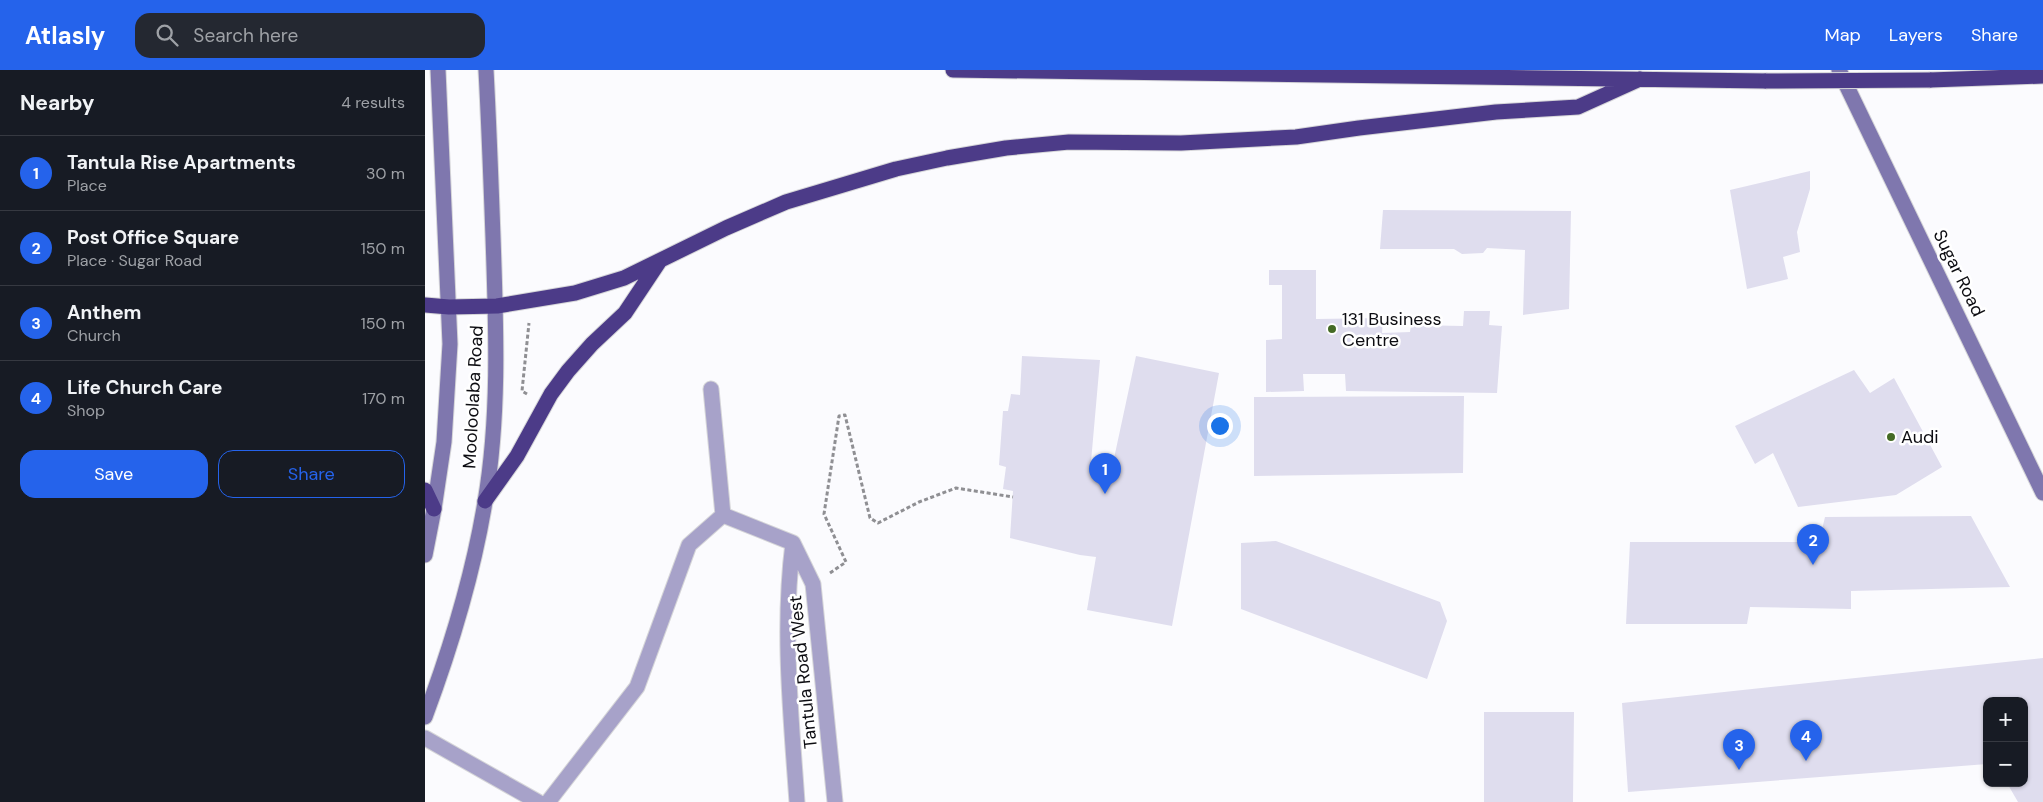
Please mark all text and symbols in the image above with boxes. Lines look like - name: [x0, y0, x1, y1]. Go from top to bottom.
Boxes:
- search box: [135, 13, 485, 58]
- text: Atlasly: [25, 20, 105, 51]
- icon: search: [153, 21, 181, 49]
- text: Search here: [193, 23, 298, 48]
- text: Map: [1825, 23, 1861, 47]
- text: Layers: [1889, 23, 1943, 47]
- text: Share: [1971, 23, 2018, 47]
- text: Nearby: [20, 89, 94, 117]
- text: 4 results: [341, 92, 405, 113]
- text: Tantula Rise Apartments: [67, 150, 296, 175]
- text: 1: [33, 163, 39, 184]
- text: 30 m: [366, 163, 405, 184]
- text: Place: [67, 175, 107, 196]
- text: Post Office Square: [67, 225, 239, 250]
- street label: Sugar Road: [1928, 226, 1990, 320]
- text: 2: [31, 238, 41, 259]
- text: 150 m: [361, 238, 405, 259]
- text: Place · Sugar Road: [67, 250, 202, 271]
- text: Anthem: [67, 300, 141, 325]
- place label: 131 Business Centre: [1342, 307, 1442, 352]
- text: 3: [31, 313, 41, 334]
- text: 150 m: [361, 313, 405, 334]
- marker: 131 Business Centre: [1326, 323, 1338, 335]
- text: Church: [67, 325, 121, 346]
- street label: Mooloolaba Road: [457, 325, 489, 469]
- text: Life Church Care: [67, 375, 222, 400]
- text: 4: [31, 388, 41, 409]
- text: 170 m: [362, 388, 405, 409]
- text: Shop: [67, 400, 105, 421]
- your location: [1207, 413, 1233, 439]
- place label: Audi: [1901, 425, 1939, 449]
- marker: Audi: [1885, 431, 1897, 443]
- button: Save: [20, 450, 208, 498]
- button: Share: [218, 450, 405, 498]
- pin: 1: [1089, 453, 1121, 494]
- pin: 2: [1797, 524, 1829, 565]
- street label: Tantula Road West: [783, 594, 823, 750]
- map controls: [1983, 697, 2028, 787]
- button: +: [1983, 697, 2028, 742]
- pin: 4: [1790, 720, 1822, 761]
- pin: 3: [1723, 729, 1755, 770]
- button: −: [1983, 742, 2028, 787]

